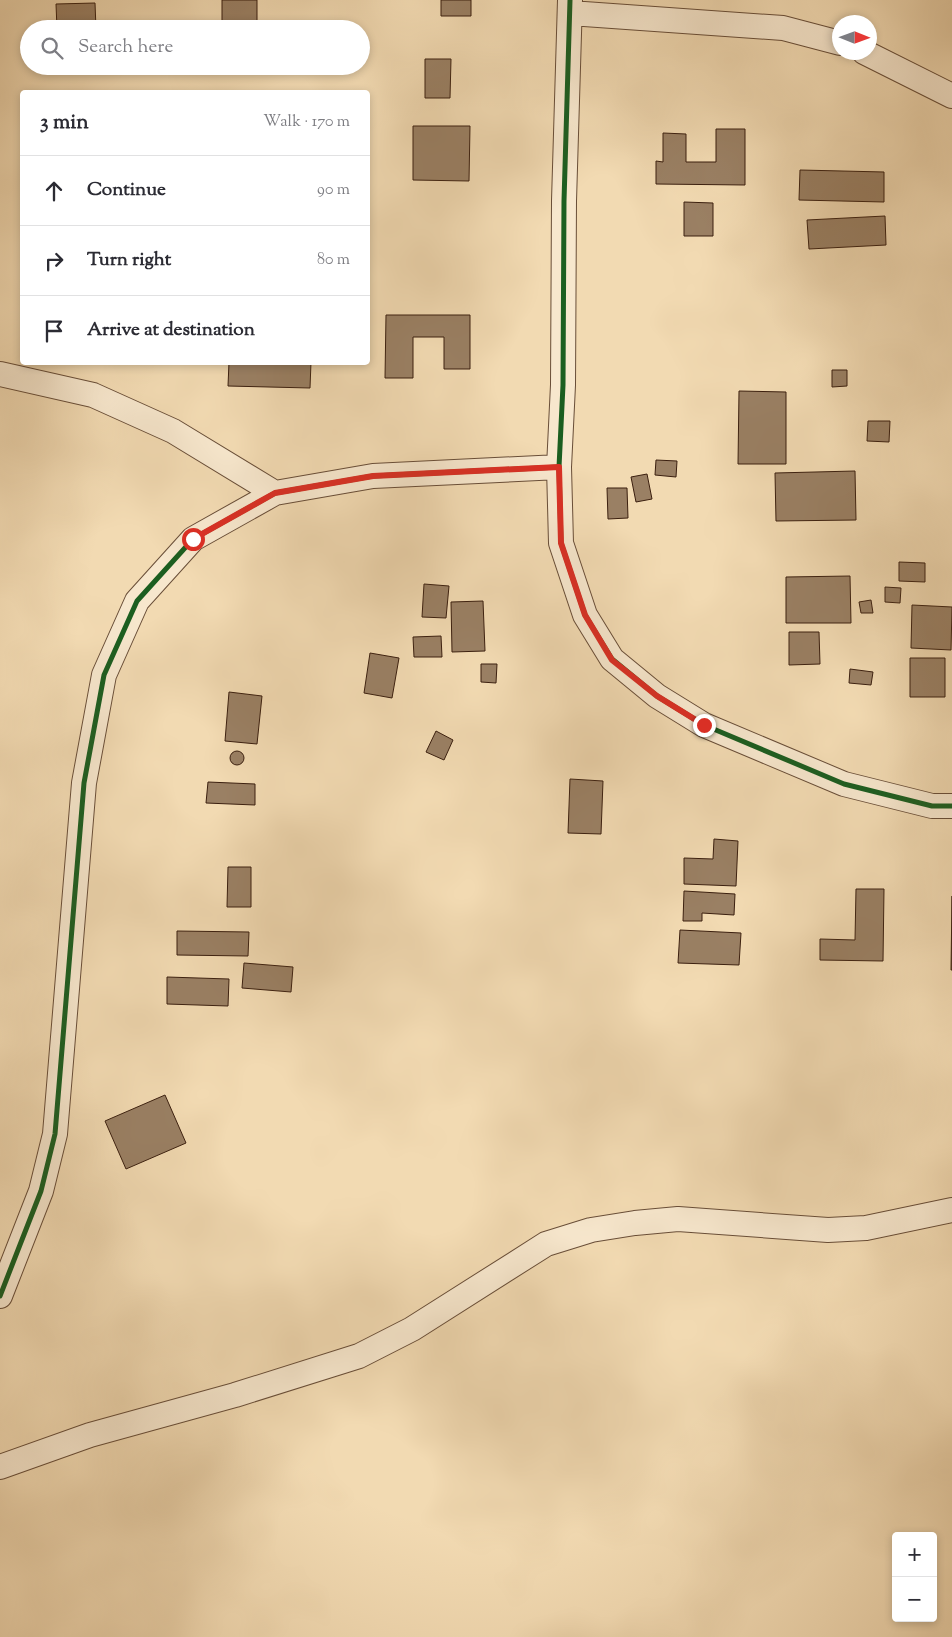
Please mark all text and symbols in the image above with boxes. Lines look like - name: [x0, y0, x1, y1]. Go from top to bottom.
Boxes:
- north arrow: [832, 15, 877, 60]
- search box: [20, 20, 370, 75]
- icon: search: [38, 34, 66, 62]
- text: Search here: [78, 34, 173, 61]
- text: 3 min: [40, 108, 89, 138]
- text: Walk · 170 m: [263, 111, 350, 134]
- icon: ahead: [40, 177, 68, 205]
- text: Continue: [87, 177, 166, 204]
- text: 90 m: [317, 179, 350, 202]
- icon: right: [40, 247, 68, 275]
- text: Turn right: [87, 247, 171, 274]
- text: 80 m: [317, 249, 350, 272]
- icon: arrive: [40, 317, 68, 345]
- text: Arrive at destination: [87, 317, 255, 344]
- route start: [182, 528, 205, 551]
- route end: [693, 714, 716, 737]
- map controls: [892, 1532, 937, 1622]
- button: +: [892, 1532, 937, 1577]
- button: −: [892, 1577, 937, 1622]

